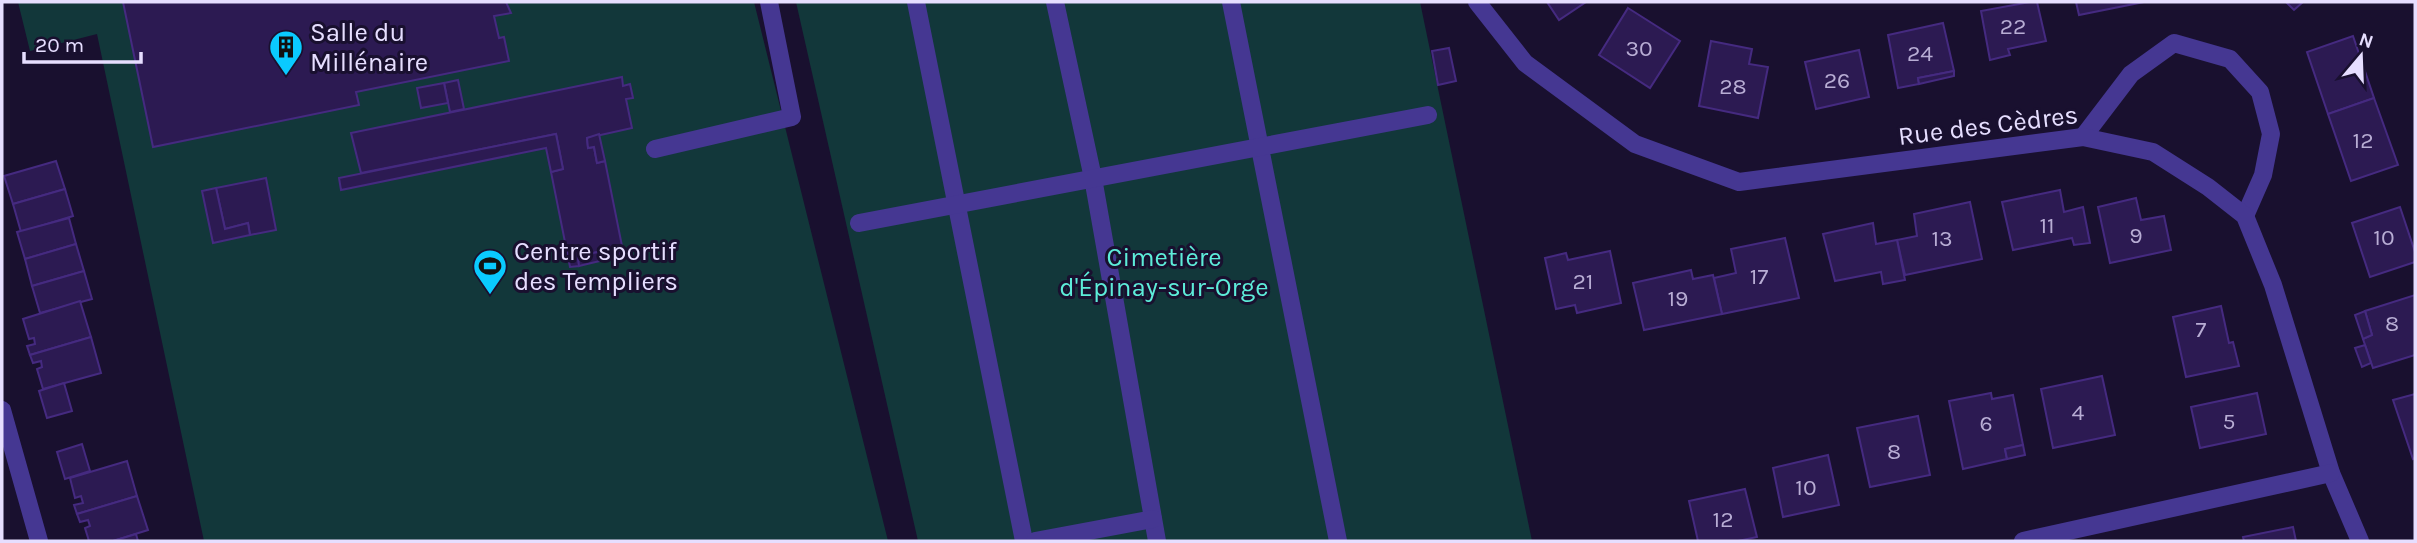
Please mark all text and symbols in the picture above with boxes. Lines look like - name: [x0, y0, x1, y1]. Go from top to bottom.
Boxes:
- house number: 22: [2000, 13, 2026, 40]
- place label: Salle du Millénaire: [310, 17, 428, 78]
- scale bar: [24, 21, 142, 65]
- north arrow: [2326, 21, 2396, 91]
- building icon: Salle du Millénaire: [267, 28, 305, 77]
- text: N: [2356, 28, 2376, 53]
- text: 20 m: [35, 33, 84, 57]
- house number: 30: [1625, 35, 1653, 62]
- house number: 24: [1907, 40, 1933, 67]
- house number: 26: [1824, 67, 1850, 94]
- house number: 28: [1719, 73, 1747, 100]
- street label: Rue des Cèdres: [1896, 99, 2080, 152]
- house number: 12: [2353, 127, 2373, 154]
- house number: 11: [2039, 212, 2055, 239]
- house number: 9: [2129, 222, 2143, 249]
- house number: 10: [2373, 224, 2395, 251]
- house number: 13: [1931, 225, 1953, 252]
- place label: Centre sportif des Templiers: [514, 236, 678, 297]
- park label: Cimetière d'Épinay-sur-Orge: [1059, 242, 1269, 303]
- sports icon: Centre sportif des Templiers: [471, 247, 509, 296]
- house number: 17: [1750, 263, 1768, 290]
- house number: 21: [1573, 268, 1593, 295]
- house number: 19: [1668, 285, 1688, 312]
- house number: 8: [2385, 310, 2399, 337]
- house number: 7: [2196, 316, 2207, 343]
- house number: 4: [2072, 399, 2085, 426]
- house number: 5: [2223, 408, 2235, 435]
- house number: 6: [1979, 410, 1993, 437]
- house number: 8: [1887, 438, 1901, 465]
- house number: 10: [1795, 474, 1817, 501]
- house number: 12: [1713, 506, 1733, 533]

